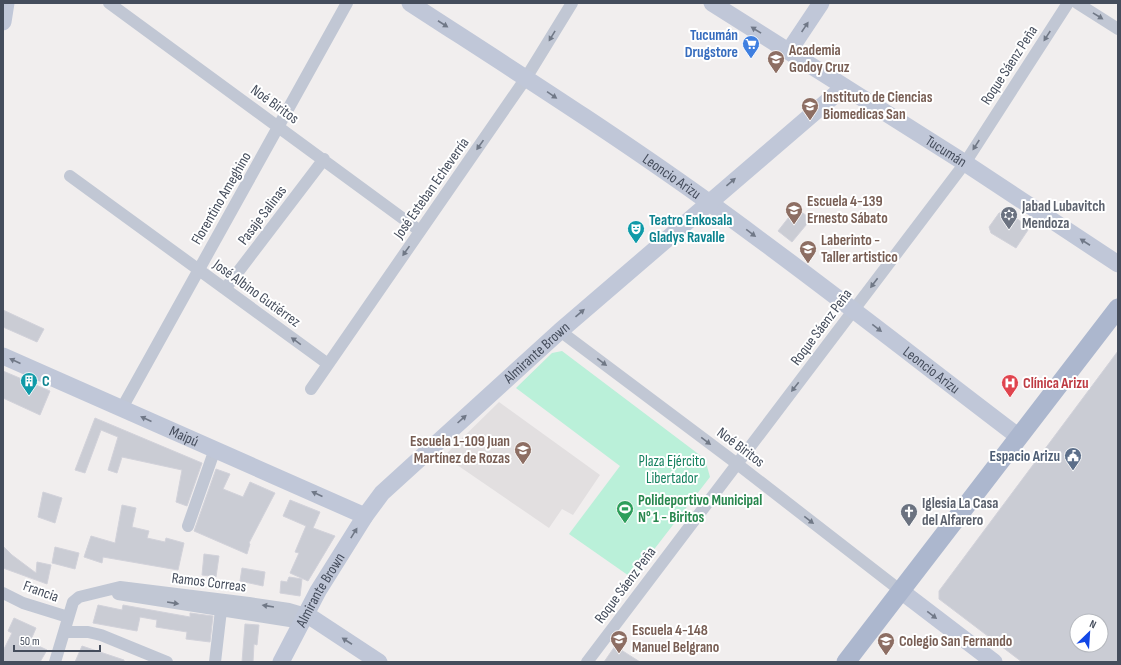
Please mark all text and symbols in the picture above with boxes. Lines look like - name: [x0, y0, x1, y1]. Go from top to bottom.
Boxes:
- one-way arrow: [1093, 12, 1103, 20]
- one-way arrow: [438, 20, 448, 28]
- one-way arrow: [801, 22, 809, 32]
- street label: Roque Sáenz Peña: [977, 22, 1042, 109]
- place label: Tucumán Drugstore: [685, 26, 738, 62]
- one-way arrow: [750, 27, 762, 34]
- one-way arrow: [548, 31, 556, 41]
- one-way arrow: [1043, 31, 1051, 41]
- supermarket icon: Tucumán Drugstore: [741, 34, 761, 59]
- place label: Academia Godoy Cruz: [788, 41, 850, 77]
- school or university icon: Academia Godoy Cruz: [766, 49, 786, 74]
- street label: Noé Biritos: [247, 81, 303, 128]
- place label: Instituto de Ciencias Biomedicas San: [823, 88, 933, 124]
- one-way arrow: [546, 92, 558, 99]
- school or university icon: Instituto de Ciencias Biomedicas San: [800, 96, 820, 121]
- street label: Tucumán: [922, 131, 970, 172]
- street label: José Esteban Echeverría: [389, 134, 474, 243]
- one-way arrow: [476, 139, 484, 150]
- one-way arrow: [973, 139, 980, 151]
- street label: Florentino Ameghino: [187, 148, 256, 248]
- street label: Leoncio Arizu: [639, 150, 705, 204]
- one-way arrow: [726, 178, 737, 187]
- street label: Pasaje Salinas: [234, 182, 291, 249]
- place label: Escuela 4-139 Ernesto Sábato: [807, 192, 888, 228]
- place label: Jabad Lubavitch Mendoza: [1021, 197, 1105, 233]
- school or university icon: Escuela 4-139 Ernesto Sábato: [784, 200, 804, 225]
- synagogue icon: Jabad Lubavitch Mendoza: [999, 205, 1019, 230]
- place label: Teatro Enkosala Gladys Ravalle: [649, 211, 732, 247]
- theatre icon: Teatro Enkosala Gladys Ravalle: [626, 219, 646, 244]
- one-way arrow: [745, 229, 756, 238]
- place label: Laberinto - Taller artistico: [821, 231, 898, 267]
- school or university icon: Laberinto - Taller artistico: [798, 239, 818, 264]
- one-way arrow: [1080, 239, 1091, 246]
- one-way arrow: [402, 246, 410, 257]
- street label: José Albino Gutiérrez: [208, 255, 305, 332]
- one-way arrow: [870, 278, 878, 289]
- street label: Roque Sáenz Peña: [786, 285, 856, 369]
- one-way arrow: [575, 308, 585, 318]
- street label: Almirante Brown: [499, 318, 574, 388]
- one-way arrow: [872, 324, 883, 332]
- one-way arrow: [291, 337, 302, 345]
- street label: Leoncio Arizu: [899, 342, 964, 398]
- one-way arrow: [9, 358, 20, 364]
- one-way arrow: [597, 358, 607, 366]
- building icon: C: [19, 371, 39, 396]
- place label: C: [42, 372, 50, 391]
- hospital icon: Clínica Arizu: [1000, 373, 1020, 398]
- place label: Clínica Arizu: [1023, 374, 1089, 393]
- one-way arrow: [791, 381, 800, 392]
- one-way arrow: [458, 415, 467, 424]
- one-way arrow: [141, 416, 152, 422]
- street label: Maipú: [166, 422, 201, 451]
- street label: Noé Biritos: [713, 423, 768, 472]
- place label: Escuela 1-109 Juan Martínez de Rozas: [410, 432, 510, 468]
- one-way arrow: [700, 436, 711, 445]
- school or university icon: Escuela 1-109 Juan Martínez de Rozas: [513, 440, 533, 465]
- public building icon: Espacio Arizu: [1063, 446, 1083, 471]
- place label: Espacio Arizu: [990, 447, 1060, 466]
- park label: Plaza Ejército Libertador: [639, 452, 705, 488]
- one-way arrow: [311, 491, 322, 497]
- place label: Polideportivo Municipal N° 1 - Biritos: [638, 491, 762, 527]
- place label: Iglesia La Casa del Alfarero: [922, 494, 998, 530]
- sports icon: Polideportivo Municipal N° 1 - Biritos: [615, 499, 635, 524]
- church icon: Iglesia La Casa del Alfarero: [899, 502, 919, 527]
- one-way arrow: [803, 515, 814, 524]
- one-way arrow: [351, 527, 358, 539]
- street label: Roque Sáenz Peña: [590, 543, 660, 627]
- street label: Almirante Brown: [291, 549, 350, 632]
- street label: Ramos Correas: [171, 568, 247, 596]
- street label: Francia: [20, 576, 61, 607]
- one-way arrow: [167, 600, 179, 606]
- one-way arrow: [262, 603, 274, 609]
- one-way arrow: [927, 610, 938, 619]
- north arrow: [1069, 613, 1109, 653]
- text: N: [1088, 617, 1099, 632]
- place label: Escuela 4-148 Manuel Belgrano: [632, 621, 719, 657]
- scale bar: [14, 627, 100, 653]
- school or university icon: Escuela 4-148 Manuel Belgrano: [609, 629, 629, 654]
- school or university icon: Colegio San Fernando: [876, 631, 896, 656]
- place label: Colegio San Fernando: [899, 632, 1012, 651]
- text: 50 m: [20, 634, 40, 649]
- one-way arrow: [341, 637, 352, 644]

